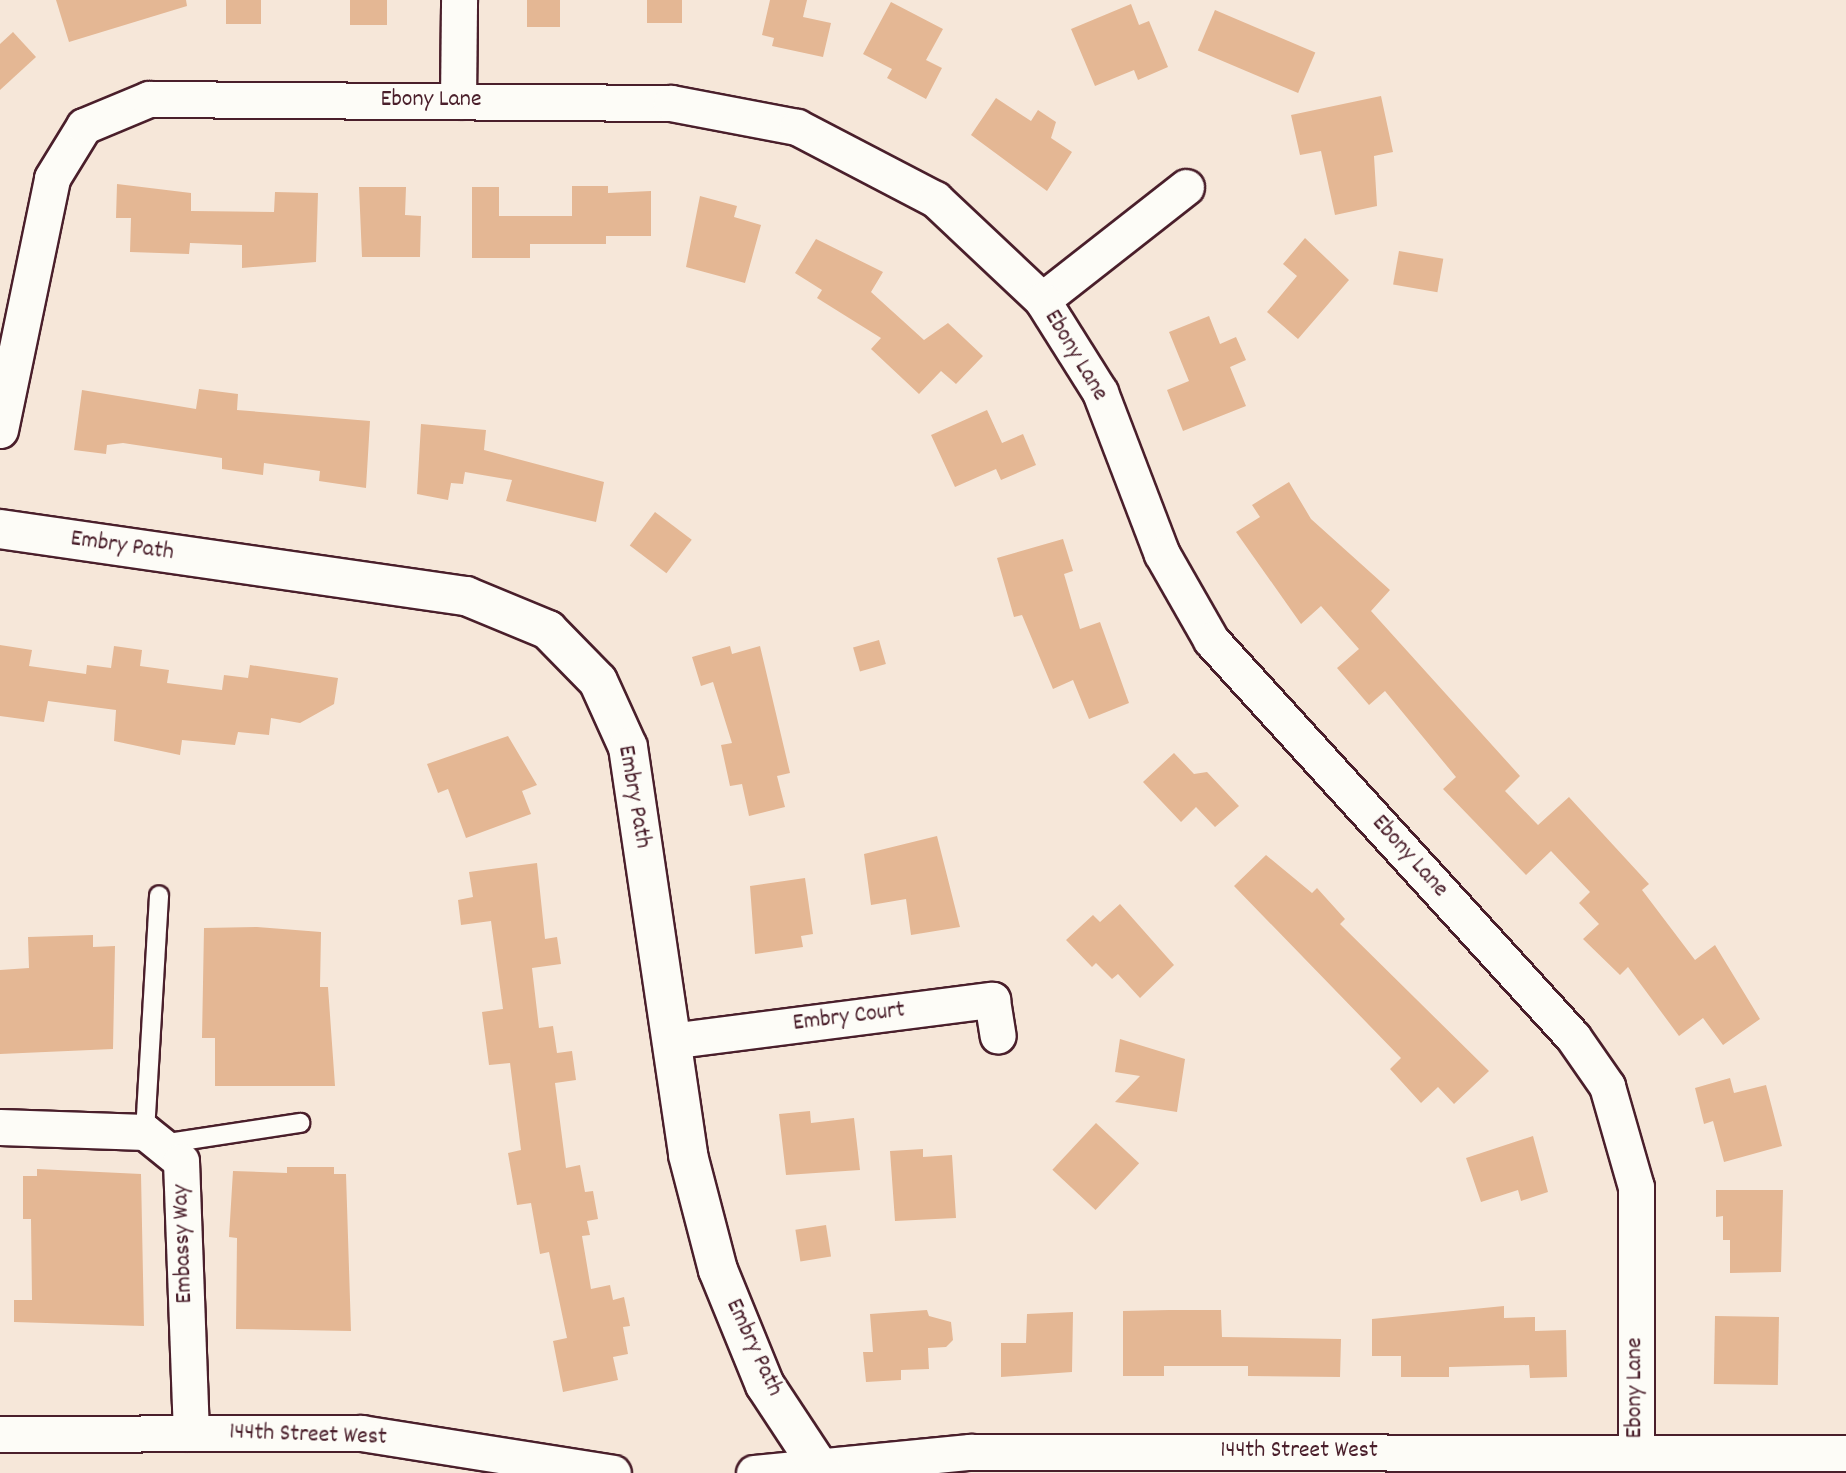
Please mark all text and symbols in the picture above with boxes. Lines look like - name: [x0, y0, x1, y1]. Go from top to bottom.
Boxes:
- street label: Ebony Lane: [381, 87, 481, 115]
- street label: Ebony Lane: [1037, 305, 1113, 407]
- street label: Embry Path: [69, 526, 175, 568]
- street label: Embry Path: [610, 743, 656, 851]
- street label: Ebony Lane: [1365, 810, 1453, 904]
- street label: Embry Court: [791, 997, 907, 1039]
- street label: Embassy Way: [168, 1184, 200, 1304]
- street label: Embry Path: [718, 1295, 788, 1401]
- street label: Ebony Lane: [1622, 1338, 1650, 1438]
- street label: 144th Street West: [229, 1419, 387, 1453]
- street label: 144th Street West: [1220, 1438, 1378, 1466]

